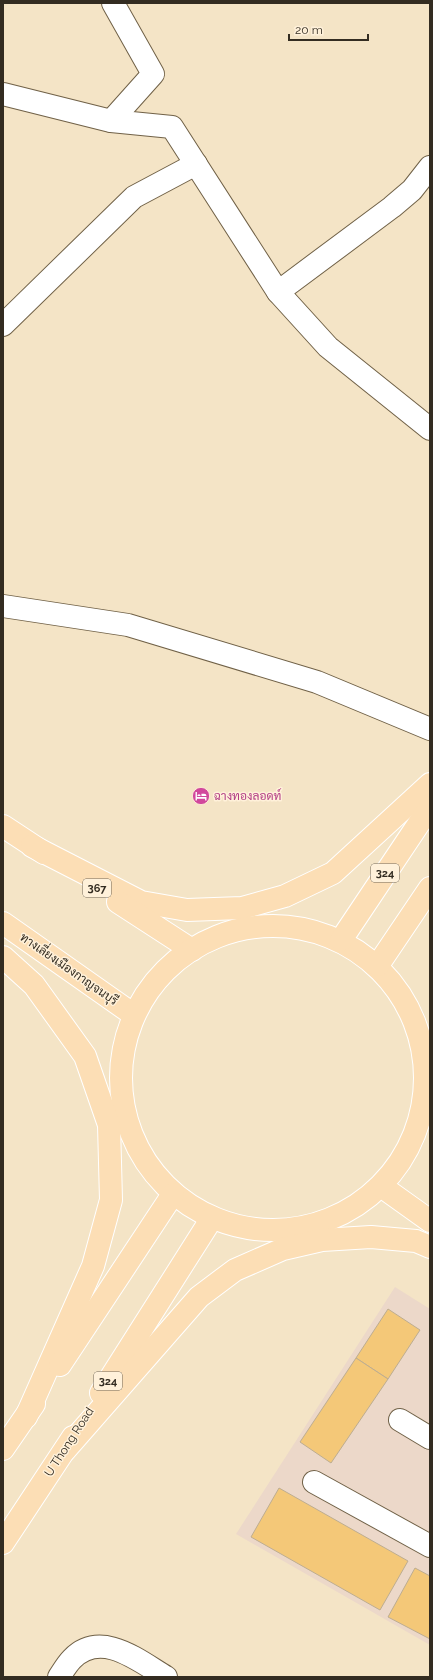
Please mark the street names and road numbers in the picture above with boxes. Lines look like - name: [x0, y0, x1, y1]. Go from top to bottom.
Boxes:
- road number: 324: [371, 864, 399, 882]
- road number: 367: [83, 879, 111, 897]
- street label: ทางเลี่ยงเมืองกาญจนบุรี: [16, 927, 123, 1010]
- road number: 324: [94, 1372, 122, 1390]
- street label: U Thong Road: [41, 1405, 97, 1479]

